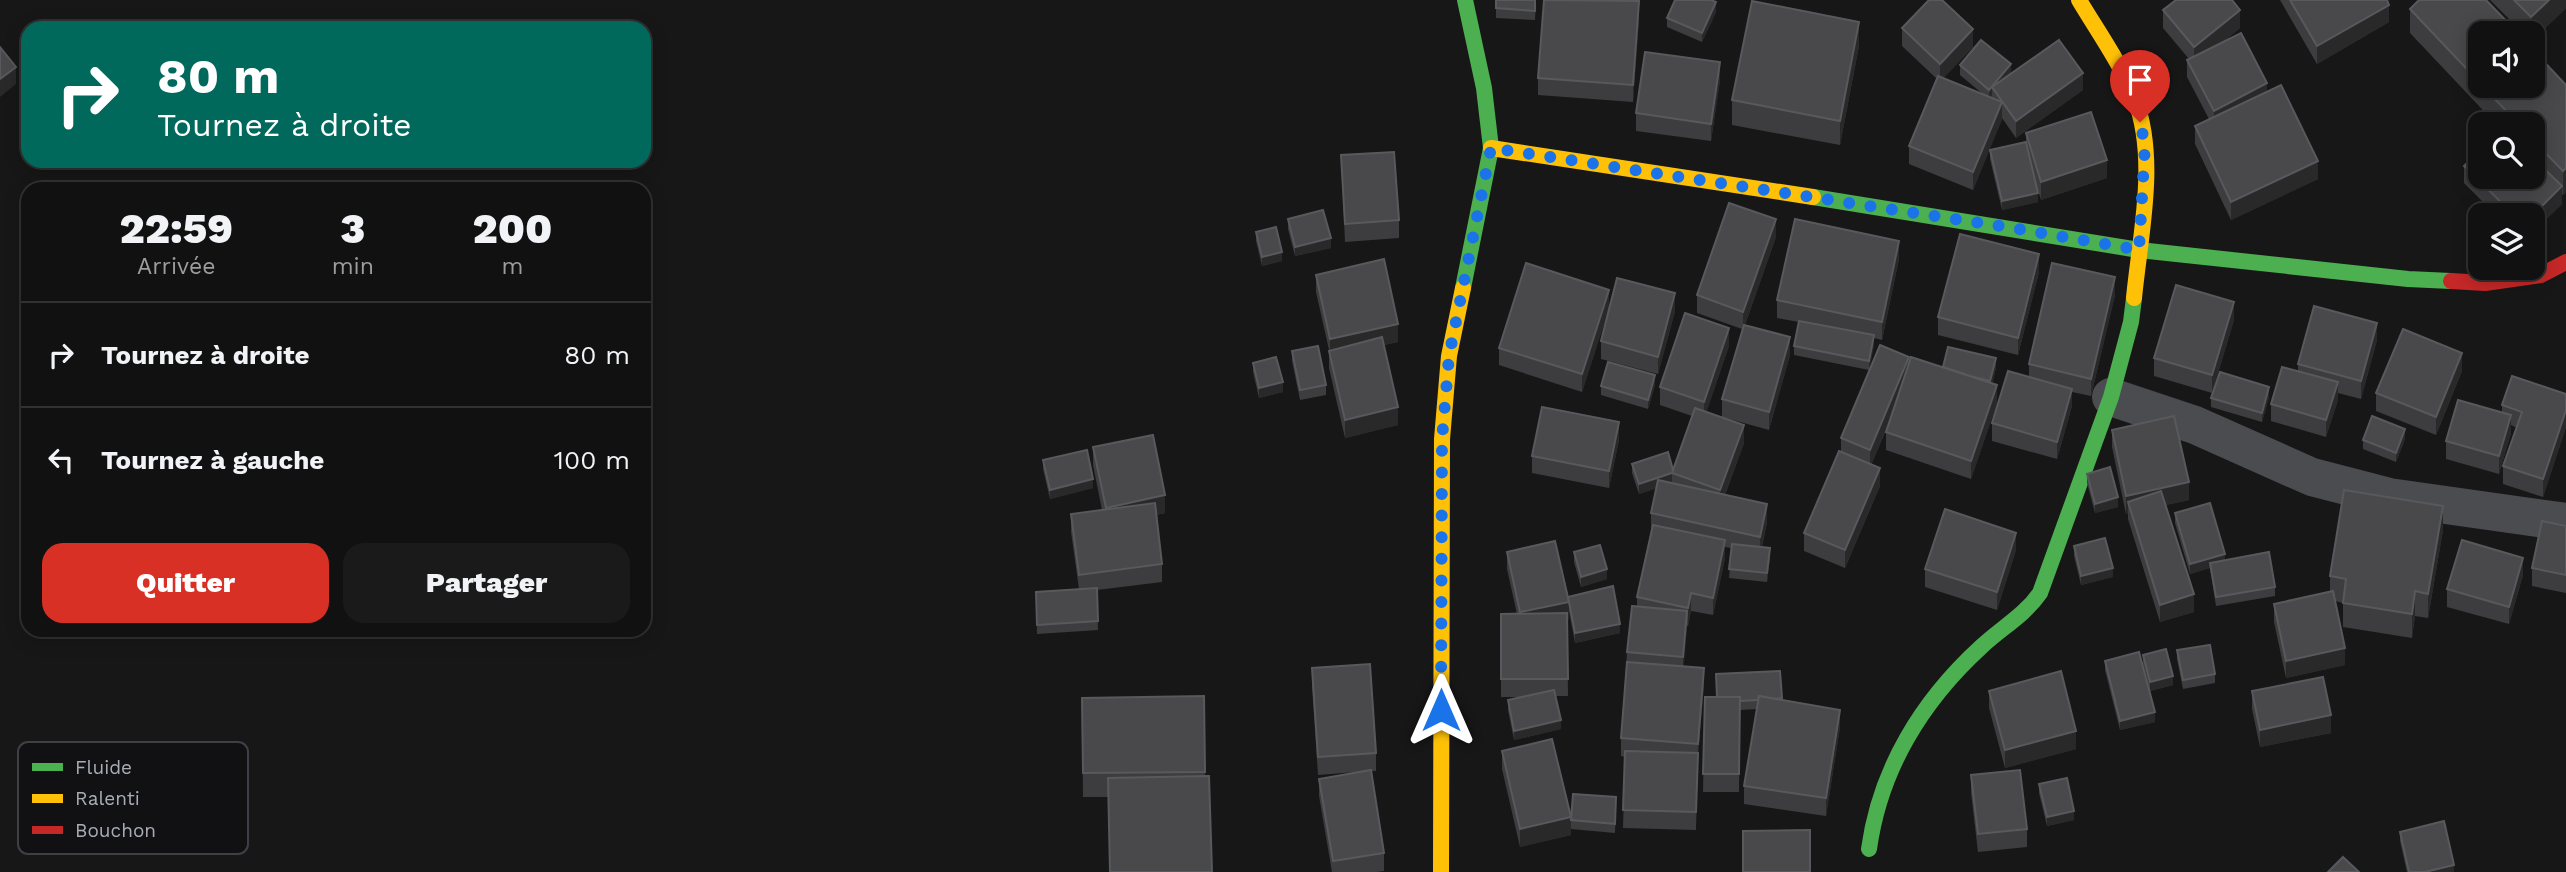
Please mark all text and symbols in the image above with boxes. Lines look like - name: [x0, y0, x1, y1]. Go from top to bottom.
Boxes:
- map controls: [2468, 21, 2545, 280]
- button: sound: [2468, 21, 2545, 98]
- text: 80 m: [157, 47, 279, 105]
- icon: right: [42, 49, 133, 140]
- pin: [2110, 50, 2170, 122]
- icon: arrive: [2121, 61, 2159, 99]
- text: Tournez à droite: [157, 106, 412, 144]
- button: search: [2468, 112, 2545, 189]
- button: layers: [2468, 203, 2545, 280]
- text: 22:59: [120, 204, 233, 253]
- text: 3: [340, 204, 365, 253]
- text: 200: [473, 204, 552, 253]
- text: Arrivée: [137, 253, 216, 280]
- text: min: [332, 253, 374, 280]
- text: m: [502, 253, 523, 280]
- icon: right: [42, 336, 80, 374]
- text: Tournez à droite: [101, 340, 310, 370]
- text: 80 m: [564, 340, 630, 370]
- icon: left: [42, 441, 80, 479]
- text: Tournez à gauche: [101, 445, 324, 475]
- text: 100 m: [554, 445, 630, 475]
- button: Quitter: [42, 543, 329, 623]
- button: Partager: [343, 543, 630, 623]
- position arrow: [1404, 673, 1478, 747]
- legend: [18, 742, 248, 854]
- text: Fluide: [75, 756, 132, 779]
- text: Ralenti: [75, 787, 140, 810]
- text: Bouchon: [75, 819, 156, 842]

